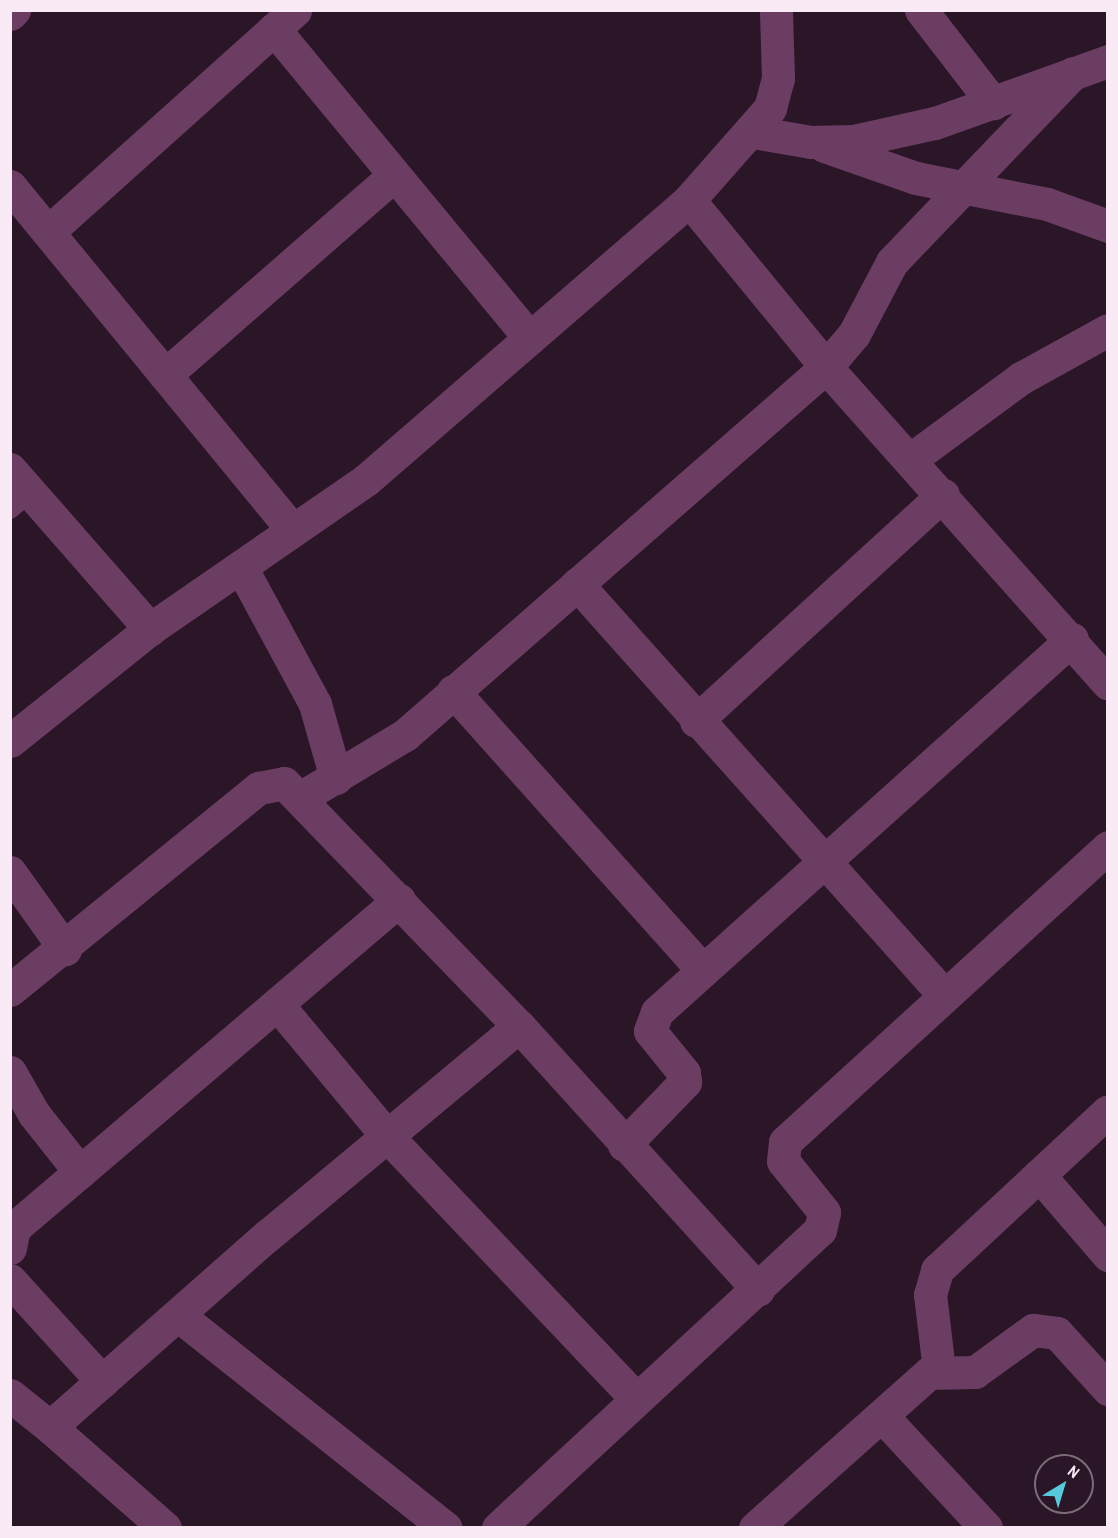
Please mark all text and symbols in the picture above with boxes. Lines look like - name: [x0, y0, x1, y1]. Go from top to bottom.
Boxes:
- north arrow: [1034, 1454, 1094, 1514]
- text: N: [1063, 1460, 1084, 1483]

